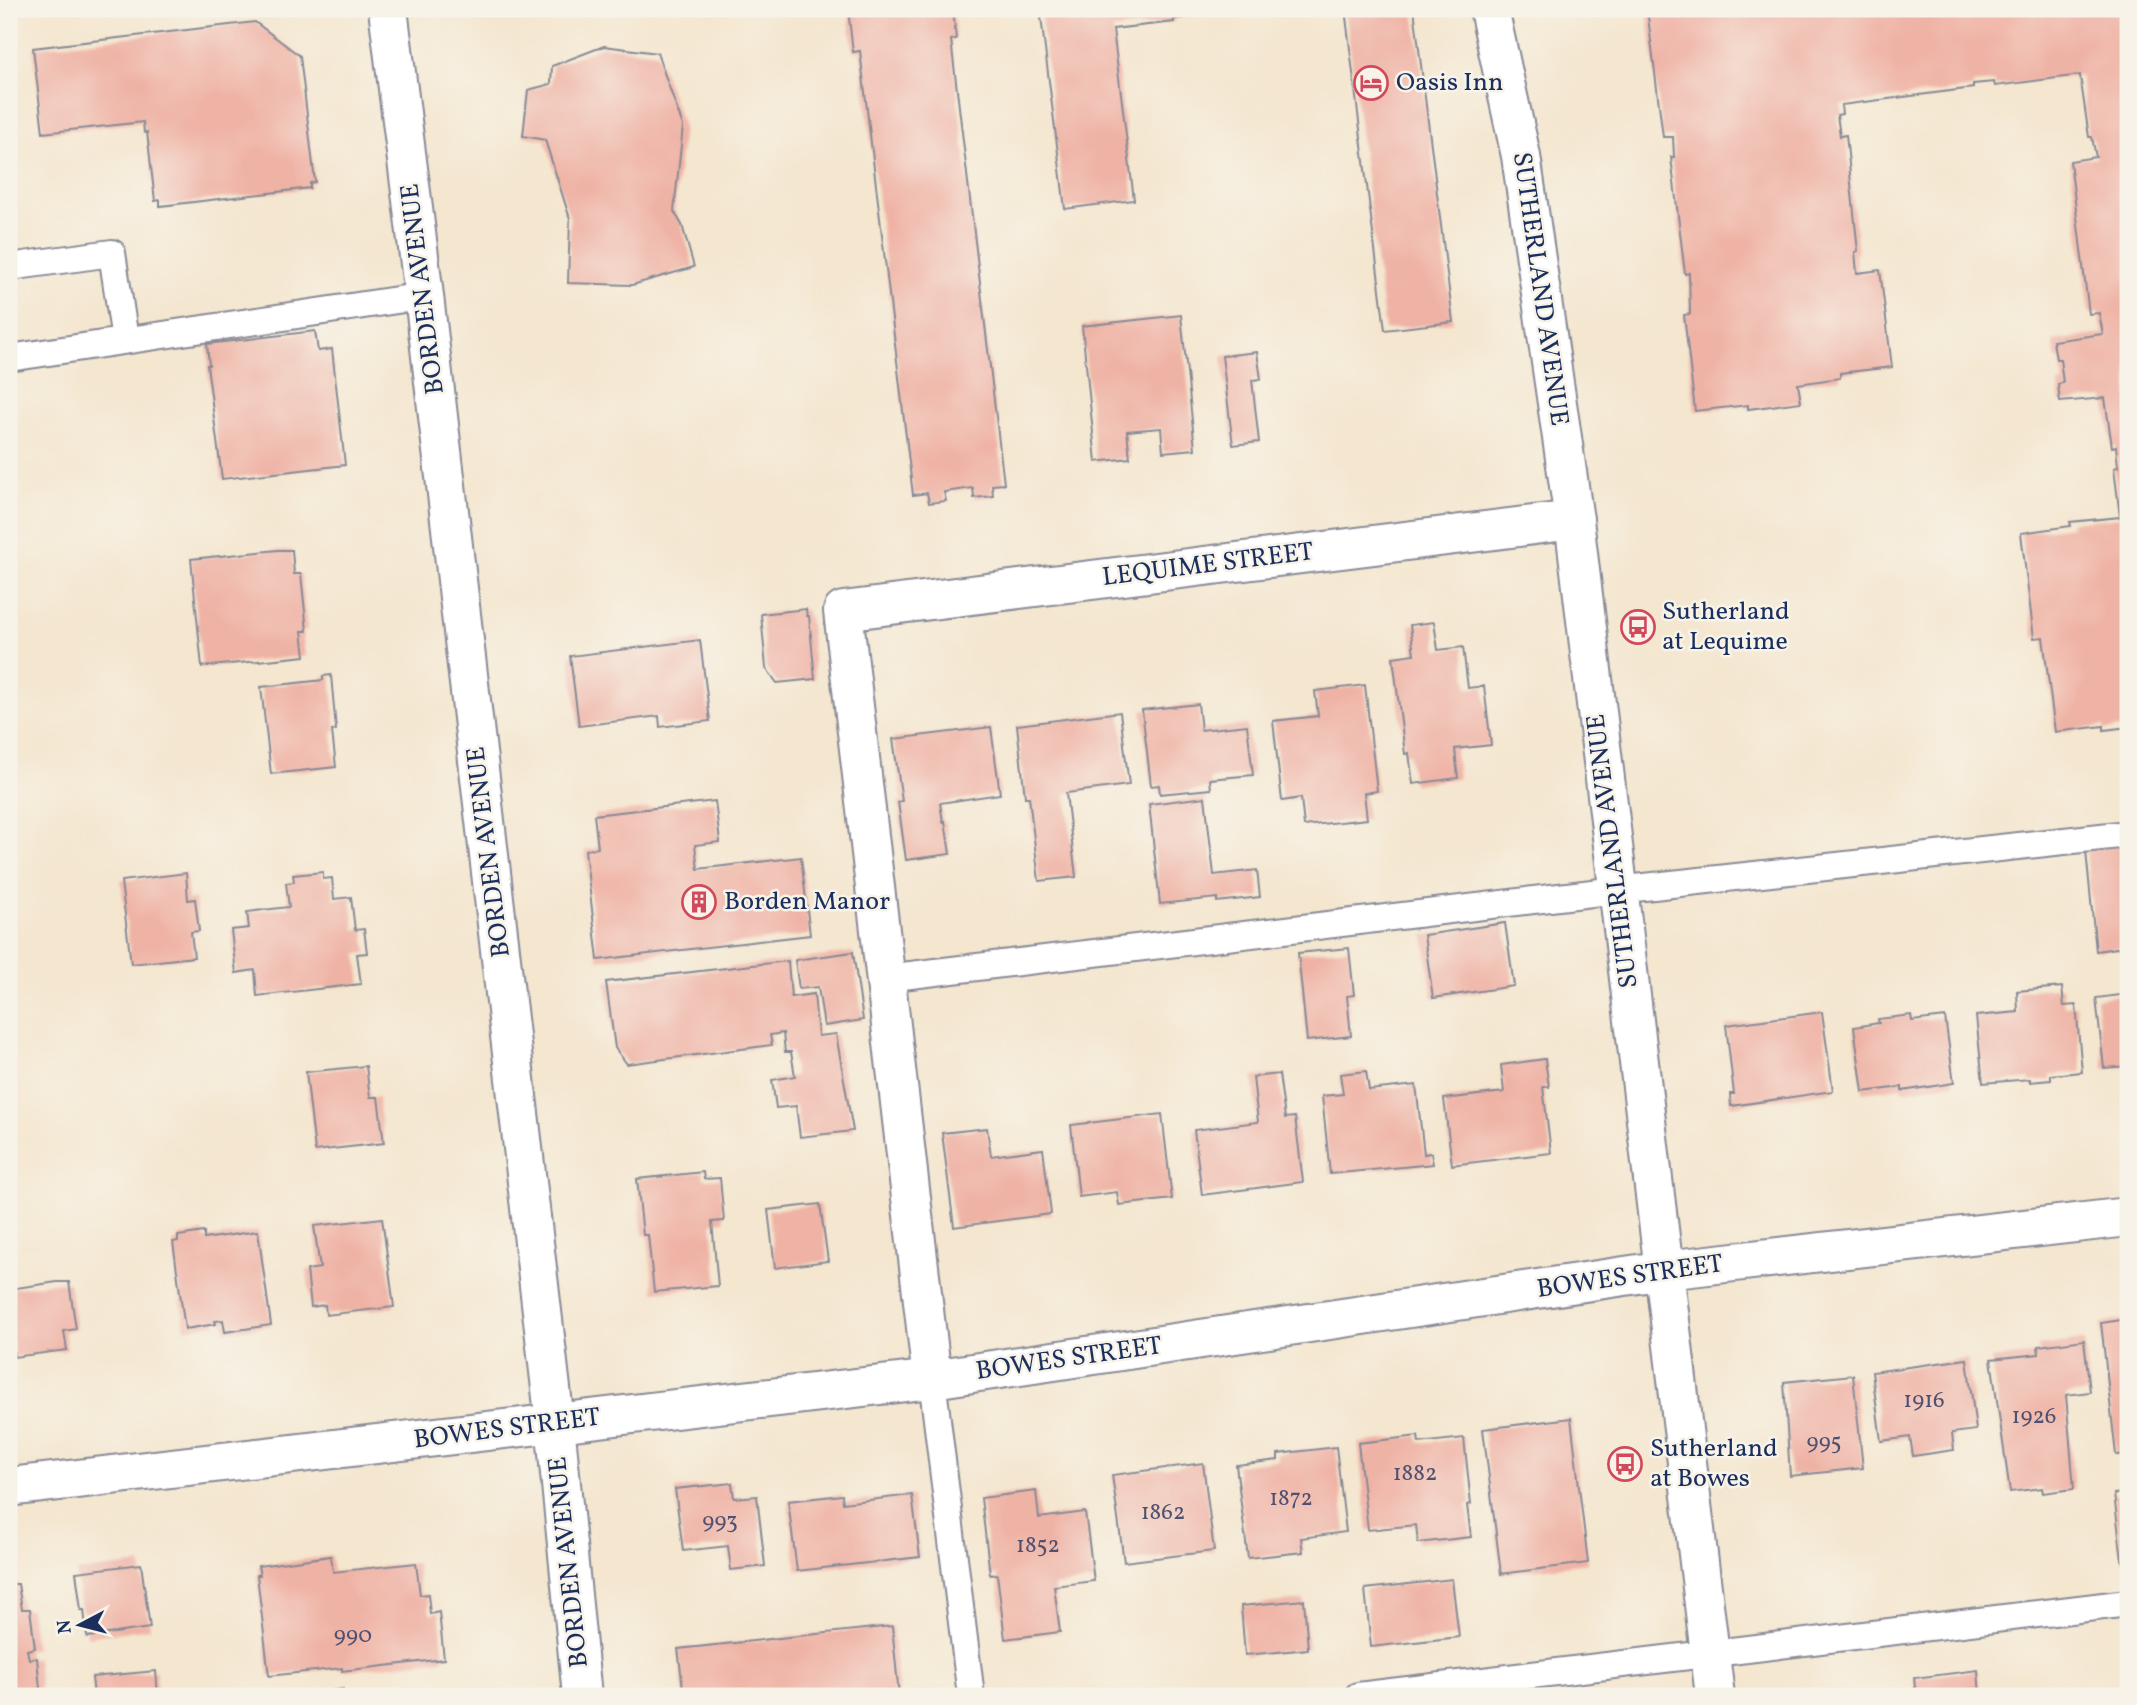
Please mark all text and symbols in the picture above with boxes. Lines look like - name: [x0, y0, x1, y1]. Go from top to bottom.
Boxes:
- hotel icon: Oasis Inn: [1352, 64, 1390, 102]
- place label: Oasis Inn: [1396, 65, 1503, 101]
- street label: SUTHERLAND AVENUE: [1503, 150, 1577, 428]
- street label: BORDEN AVENUE: [392, 181, 454, 397]
- street label: LEQUIME STREET: [1100, 534, 1316, 596]
- place label: Sutherland at Lequime: [1662, 594, 1790, 660]
- bus stop icon: Sutherland at Lequime: [1619, 608, 1657, 646]
- street label: SUTHERLAND AVENUE: [1578, 712, 1648, 990]
- street label: BORDEN AVENUE: [458, 744, 520, 960]
- building icon: Borden Manor: [680, 883, 718, 921]
- place label: Borden Manor: [724, 884, 890, 920]
- street label: BOWES STREET: [1535, 1246, 1725, 1308]
- street label: BOWES STREET: [974, 1328, 1164, 1390]
- house number: 1916: [1903, 1385, 1945, 1417]
- street label: BOWES STREET: [412, 1400, 602, 1458]
- house number: 1926: [2012, 1401, 2056, 1433]
- house number: 995: [1807, 1427, 1841, 1459]
- place label: Sutherland at Bowes: [1650, 1431, 1778, 1497]
- bus stop icon: Sutherland at Bowes: [1606, 1445, 1644, 1483]
- street label: BORDEN AVENUE: [540, 1454, 598, 1670]
- house number: 1882: [1393, 1458, 1437, 1490]
- house number: 1872: [1269, 1483, 1313, 1515]
- house number: 1862: [1141, 1497, 1185, 1529]
- house number: 993: [702, 1506, 738, 1538]
- house number: 1852: [1016, 1530, 1060, 1562]
- north arrow: [46, 1590, 116, 1660]
- text: N: [51, 1618, 79, 1635]
- house number: 990: [334, 1620, 372, 1652]

